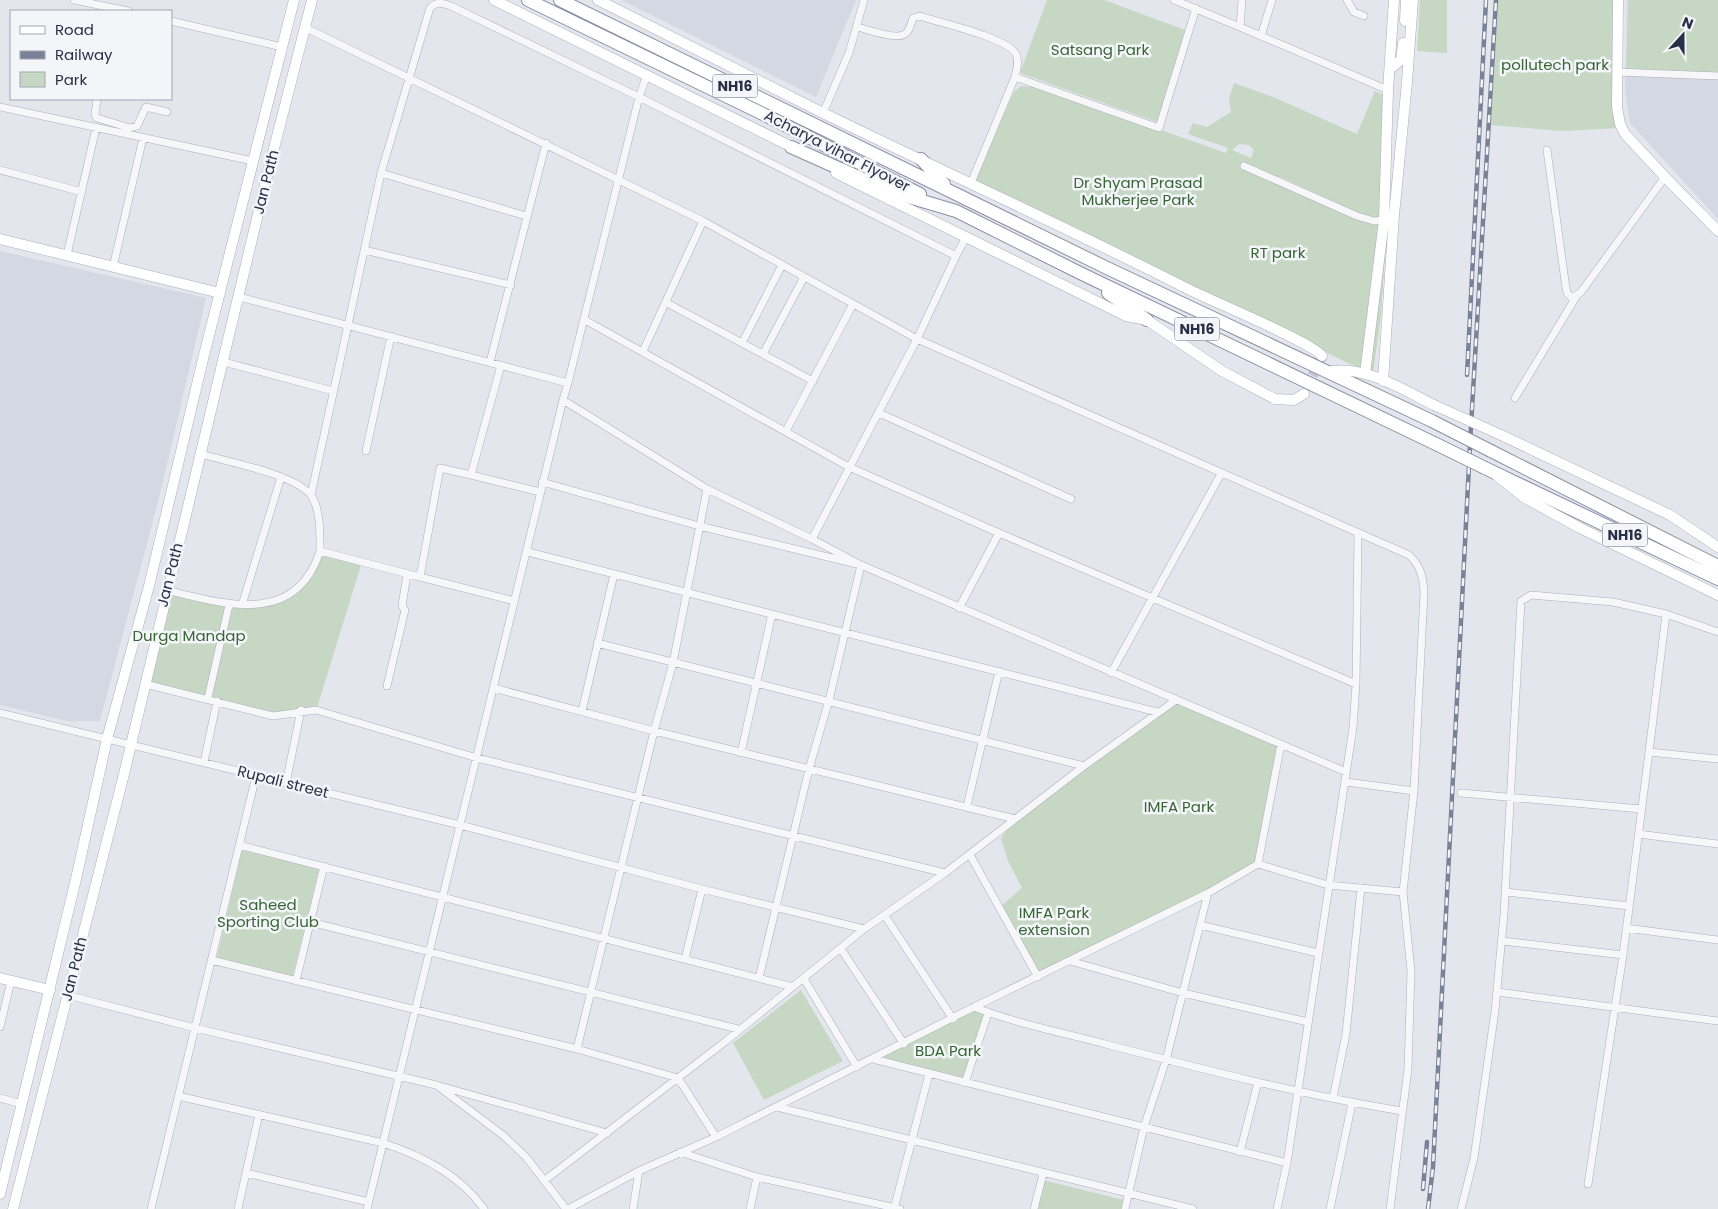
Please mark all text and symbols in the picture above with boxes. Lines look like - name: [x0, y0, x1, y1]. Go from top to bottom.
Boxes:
- legend: [10, 10, 172, 100]
- north arrow: [1658, 10, 1708, 60]
- text: N: [1679, 12, 1696, 34]
- text: Road: [55, 19, 94, 40]
- park label: Satsang Park: [1051, 39, 1149, 60]
- text: Railway: [55, 44, 113, 65]
- park label: pollutech park: [1501, 54, 1609, 75]
- text: Park: [55, 69, 87, 90]
- road number: NH16: [712, 74, 758, 98]
- street label: Acharya vihar Flyover: [761, 105, 914, 197]
- street label: Jan Path: [247, 148, 284, 216]
- park label: Dr Shyam Prasad Mukherjee Park: [1073, 172, 1203, 210]
- park label: RT park: [1251, 242, 1306, 263]
- road number: NH16: [1174, 318, 1220, 340]
- road number: NH16: [1602, 524, 1648, 546]
- street label: Jan Path: [151, 541, 188, 609]
- park label: Durga Mandap: [132, 625, 246, 646]
- street label: Rupali street: [235, 760, 331, 803]
- park label: IMFA Park: [1144, 796, 1214, 817]
- park label: Saheed Sporting Club: [217, 894, 319, 932]
- park label: IMFA Park extension: [1018, 902, 1090, 940]
- street label: Jan Path: [55, 935, 92, 1003]
- park label: BDA Park: [915, 1040, 981, 1061]

